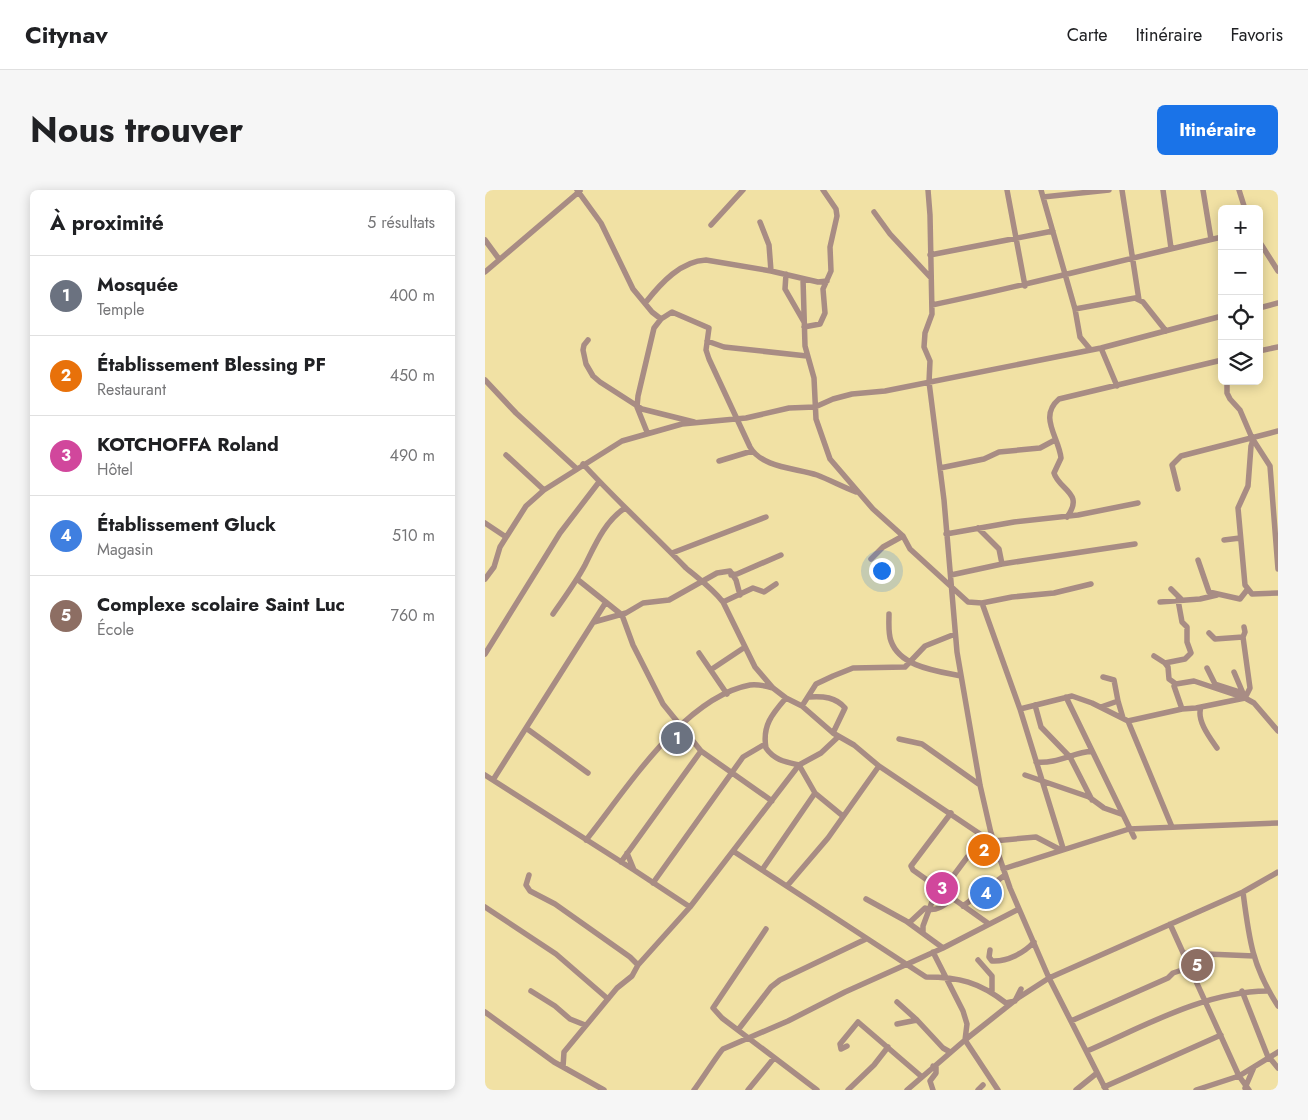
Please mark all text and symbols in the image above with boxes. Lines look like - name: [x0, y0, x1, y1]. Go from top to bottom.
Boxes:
- text: Citynav: [25, 17, 108, 52]
- text: Carte: [1067, 22, 1108, 48]
- text: Itinéraire: [1136, 22, 1202, 48]
- text: Favoris: [1230, 22, 1283, 48]
- text: Nous trouver: [30, 105, 243, 155]
- button: Itinéraire: [1157, 105, 1278, 155]
- map controls: [1218, 205, 1263, 385]
- button: +: [1218, 205, 1263, 250]
- text: À proximité: [50, 208, 164, 238]
- text: 5 résultats: [367, 211, 435, 234]
- button: −: [1218, 250, 1263, 295]
- text: Mosquée: [97, 271, 178, 298]
- text: 1: [62, 284, 70, 307]
- text: 400 m: [389, 284, 435, 307]
- button: locate: [1218, 295, 1263, 340]
- text: Temple: [97, 298, 145, 321]
- button: layers: [1218, 340, 1263, 385]
- text: Établissement Blessing PF: [97, 351, 326, 378]
- text: 2: [61, 364, 71, 387]
- text: 450 m: [390, 364, 435, 387]
- text: Restaurant: [97, 378, 166, 401]
- text: KOTCHOFFA Roland: [97, 431, 279, 458]
- text: 3: [61, 444, 71, 467]
- text: 490 m: [390, 444, 435, 467]
- text: Hôtel: [97, 458, 133, 481]
- text: Établissement Gluck: [97, 511, 276, 538]
- text: 4: [60, 524, 72, 547]
- text: 510 m: [392, 524, 435, 547]
- text: Magasin: [97, 538, 153, 561]
- your location: [869, 558, 895, 584]
- text: Complexe scolaire Saint Luc: [97, 591, 345, 618]
- text: 5: [61, 604, 71, 627]
- text: 760 m: [391, 604, 435, 627]
- text: École: [97, 618, 134, 641]
- pin: 1: [661, 719, 693, 757]
- pin: 2: [968, 831, 1000, 869]
- pin: 3: [926, 869, 958, 907]
- pin: 4: [970, 874, 1002, 912]
- pin: 5: [1181, 946, 1213, 984]

